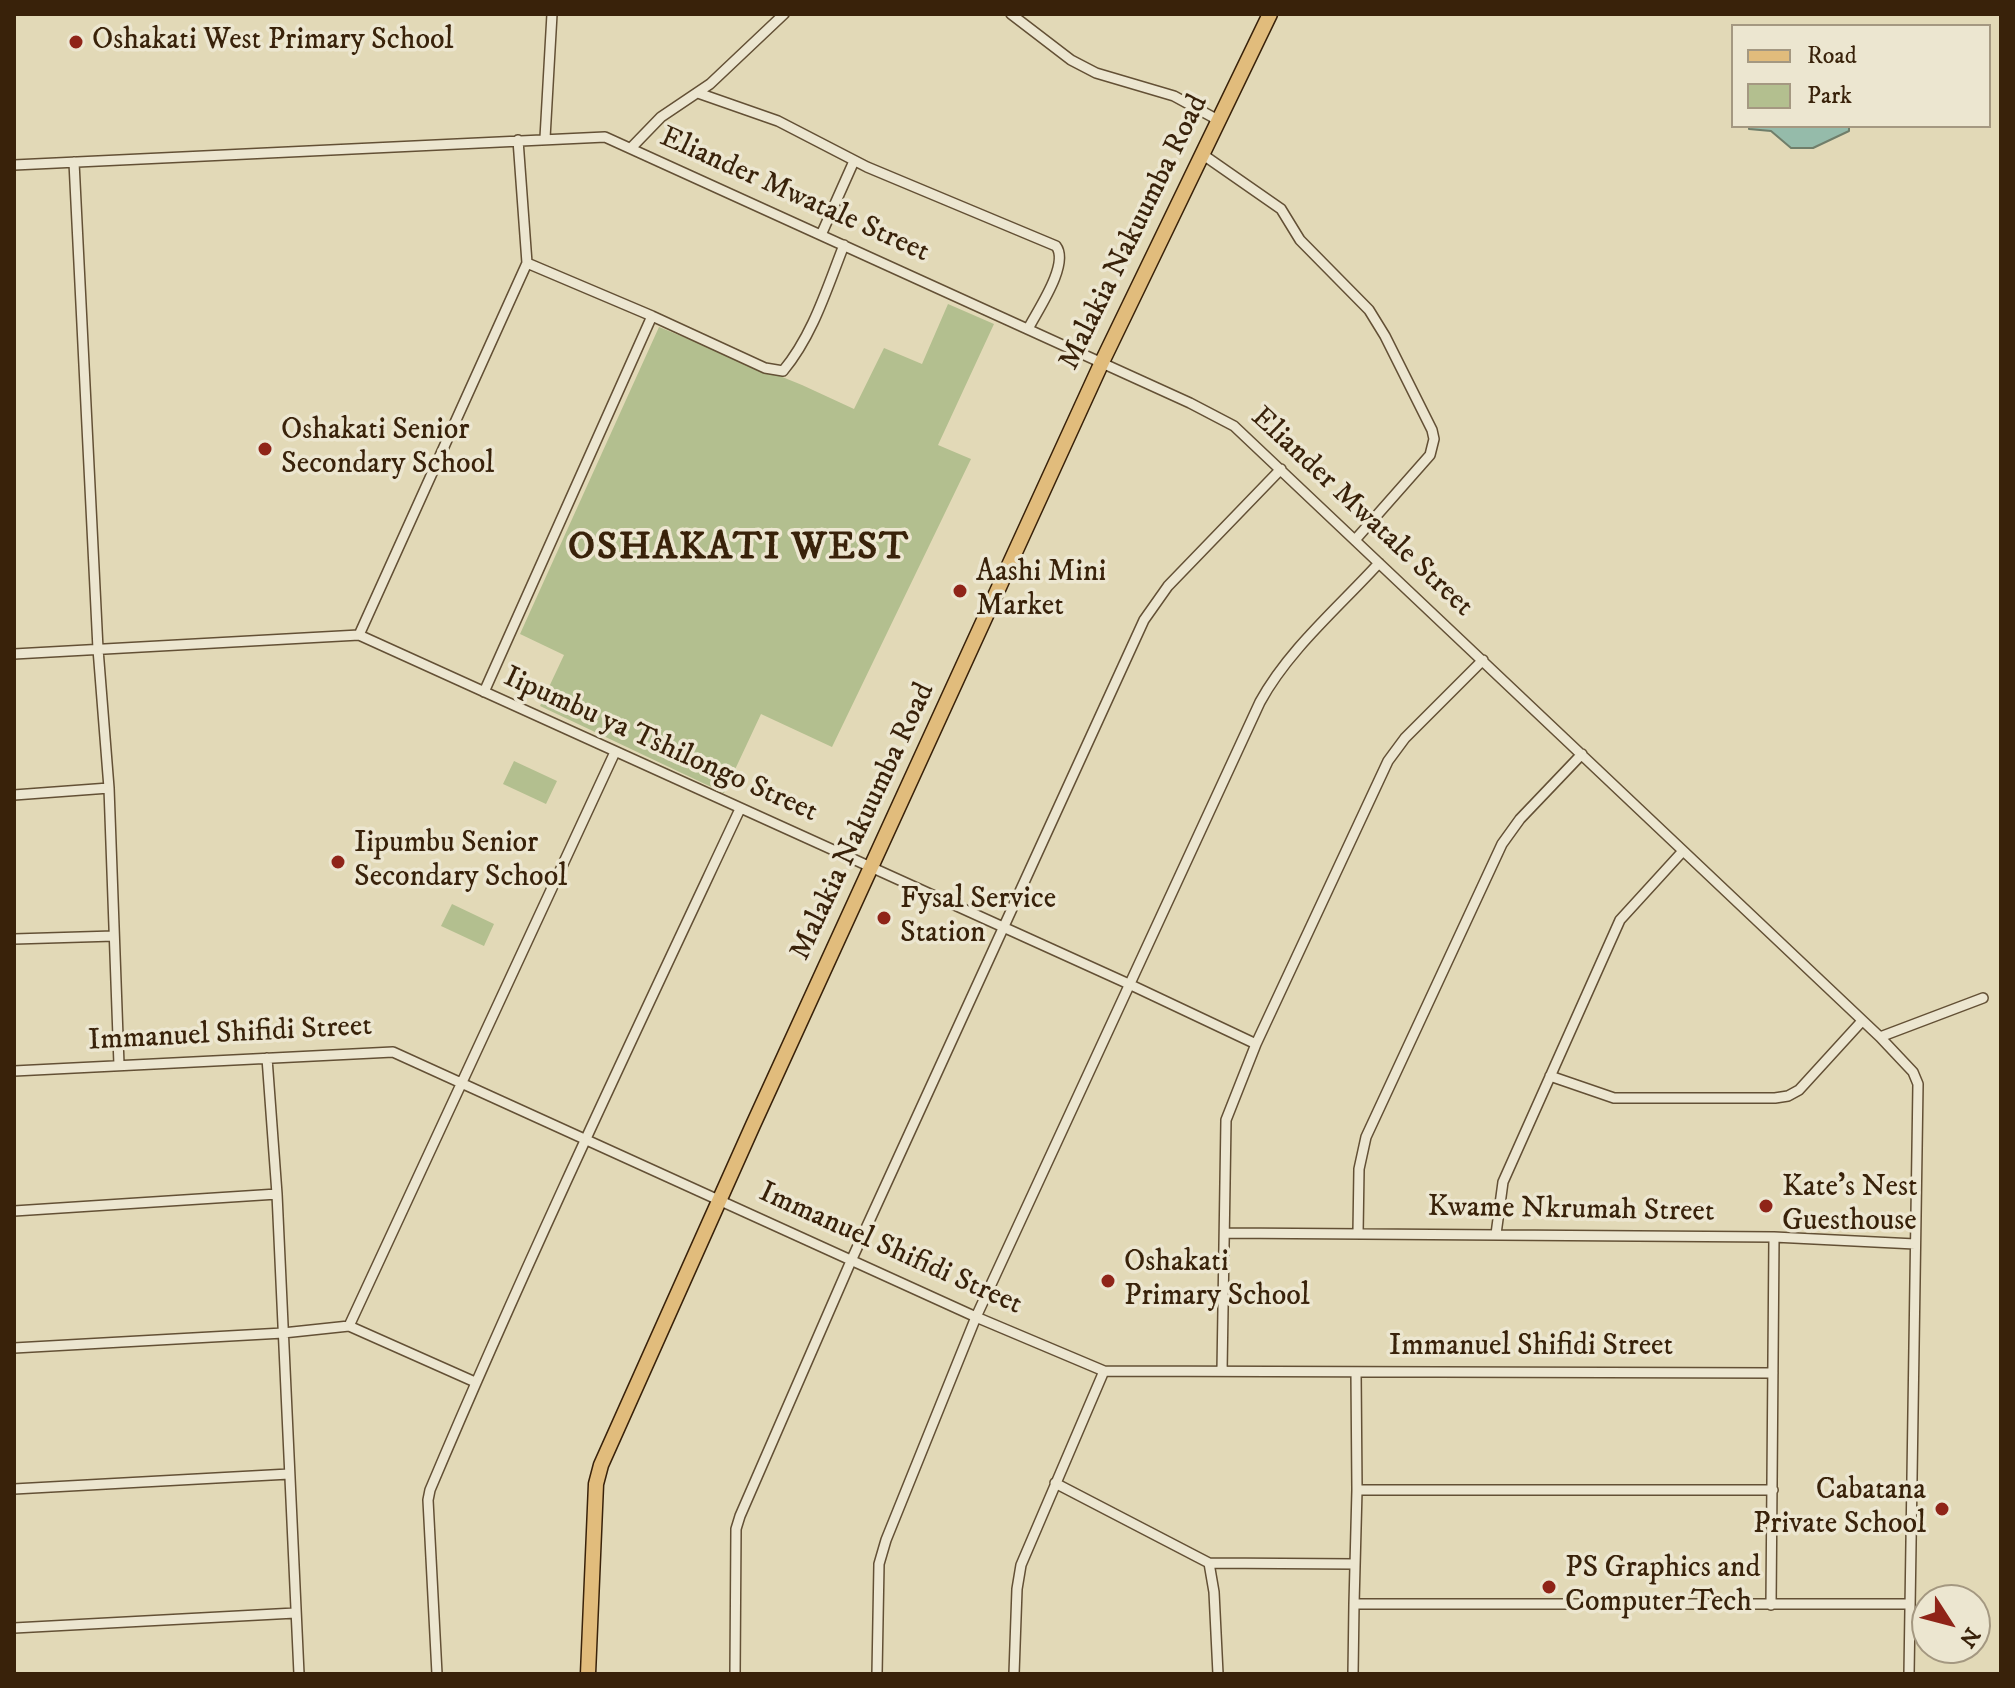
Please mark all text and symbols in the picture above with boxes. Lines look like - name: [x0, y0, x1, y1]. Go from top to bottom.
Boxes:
- place label: Oshakati West Primary School: [92, 24, 453, 60]
- legend: [1731, 24, 1991, 128]
- marker: Oshakati West Primary School: [67, 33, 85, 51]
- text: Road: [1807, 41, 1857, 71]
- text: Park: [1807, 81, 1852, 111]
- street label: Malakia Nakuumba Road: [1053, 89, 1217, 377]
- street label: Eliander Mwatale Street: [654, 120, 934, 272]
- street label: Eliander Mwatale Street: [1242, 401, 1480, 625]
- place label: Oshakati Senior Secondary School: [281, 414, 494, 484]
- marker: Oshakati Senior Secondary School: [256, 440, 274, 458]
- district label: OSHAKATI WEST: [568, 527, 910, 573]
- place label: Aashi Mini Market: [976, 556, 1106, 626]
- marker: Aashi Mini Market: [951, 582, 969, 600]
- street label: Iipumbu ya Tshilongo Street: [497, 660, 823, 832]
- street label: Malakia Nakuumba Road: [784, 678, 944, 966]
- place label: Iipumbu Senior Secondary School: [354, 827, 567, 898]
- marker: Iipumbu Senior Secondary School: [329, 853, 347, 871]
- place label: Fysal Service Station: [900, 883, 1056, 954]
- marker: Fysal Service Station: [875, 909, 893, 927]
- street label: Immanuel Shifidi Street: [87, 1010, 373, 1060]
- place label: Kate's Nest Guesthouse: [1782, 1171, 1918, 1242]
- street label: Immanuel Shifidi Street: [753, 1176, 1027, 1324]
- street label: Kwame Nkrumah Street: [1427, 1190, 1715, 1232]
- marker: Kate's Nest Guesthouse: [1757, 1197, 1775, 1215]
- place label: Oshakati Primary School: [1124, 1246, 1310, 1316]
- marker: Oshakati Primary School: [1099, 1272, 1117, 1290]
- street label: Immanuel Shifidi Street: [1389, 1330, 1673, 1366]
- place label: Cabatana Private School: [1753, 1474, 1926, 1544]
- marker: Cabatana Private School: [1933, 1500, 1951, 1518]
- place label: PS Graphics and Computer Tech: [1565, 1552, 1761, 1622]
- marker: PS Graphics and Computer Tech: [1540, 1578, 1558, 1596]
- north arrow: [1911, 1584, 1991, 1664]
- text: N: [1953, 1622, 1985, 1652]

